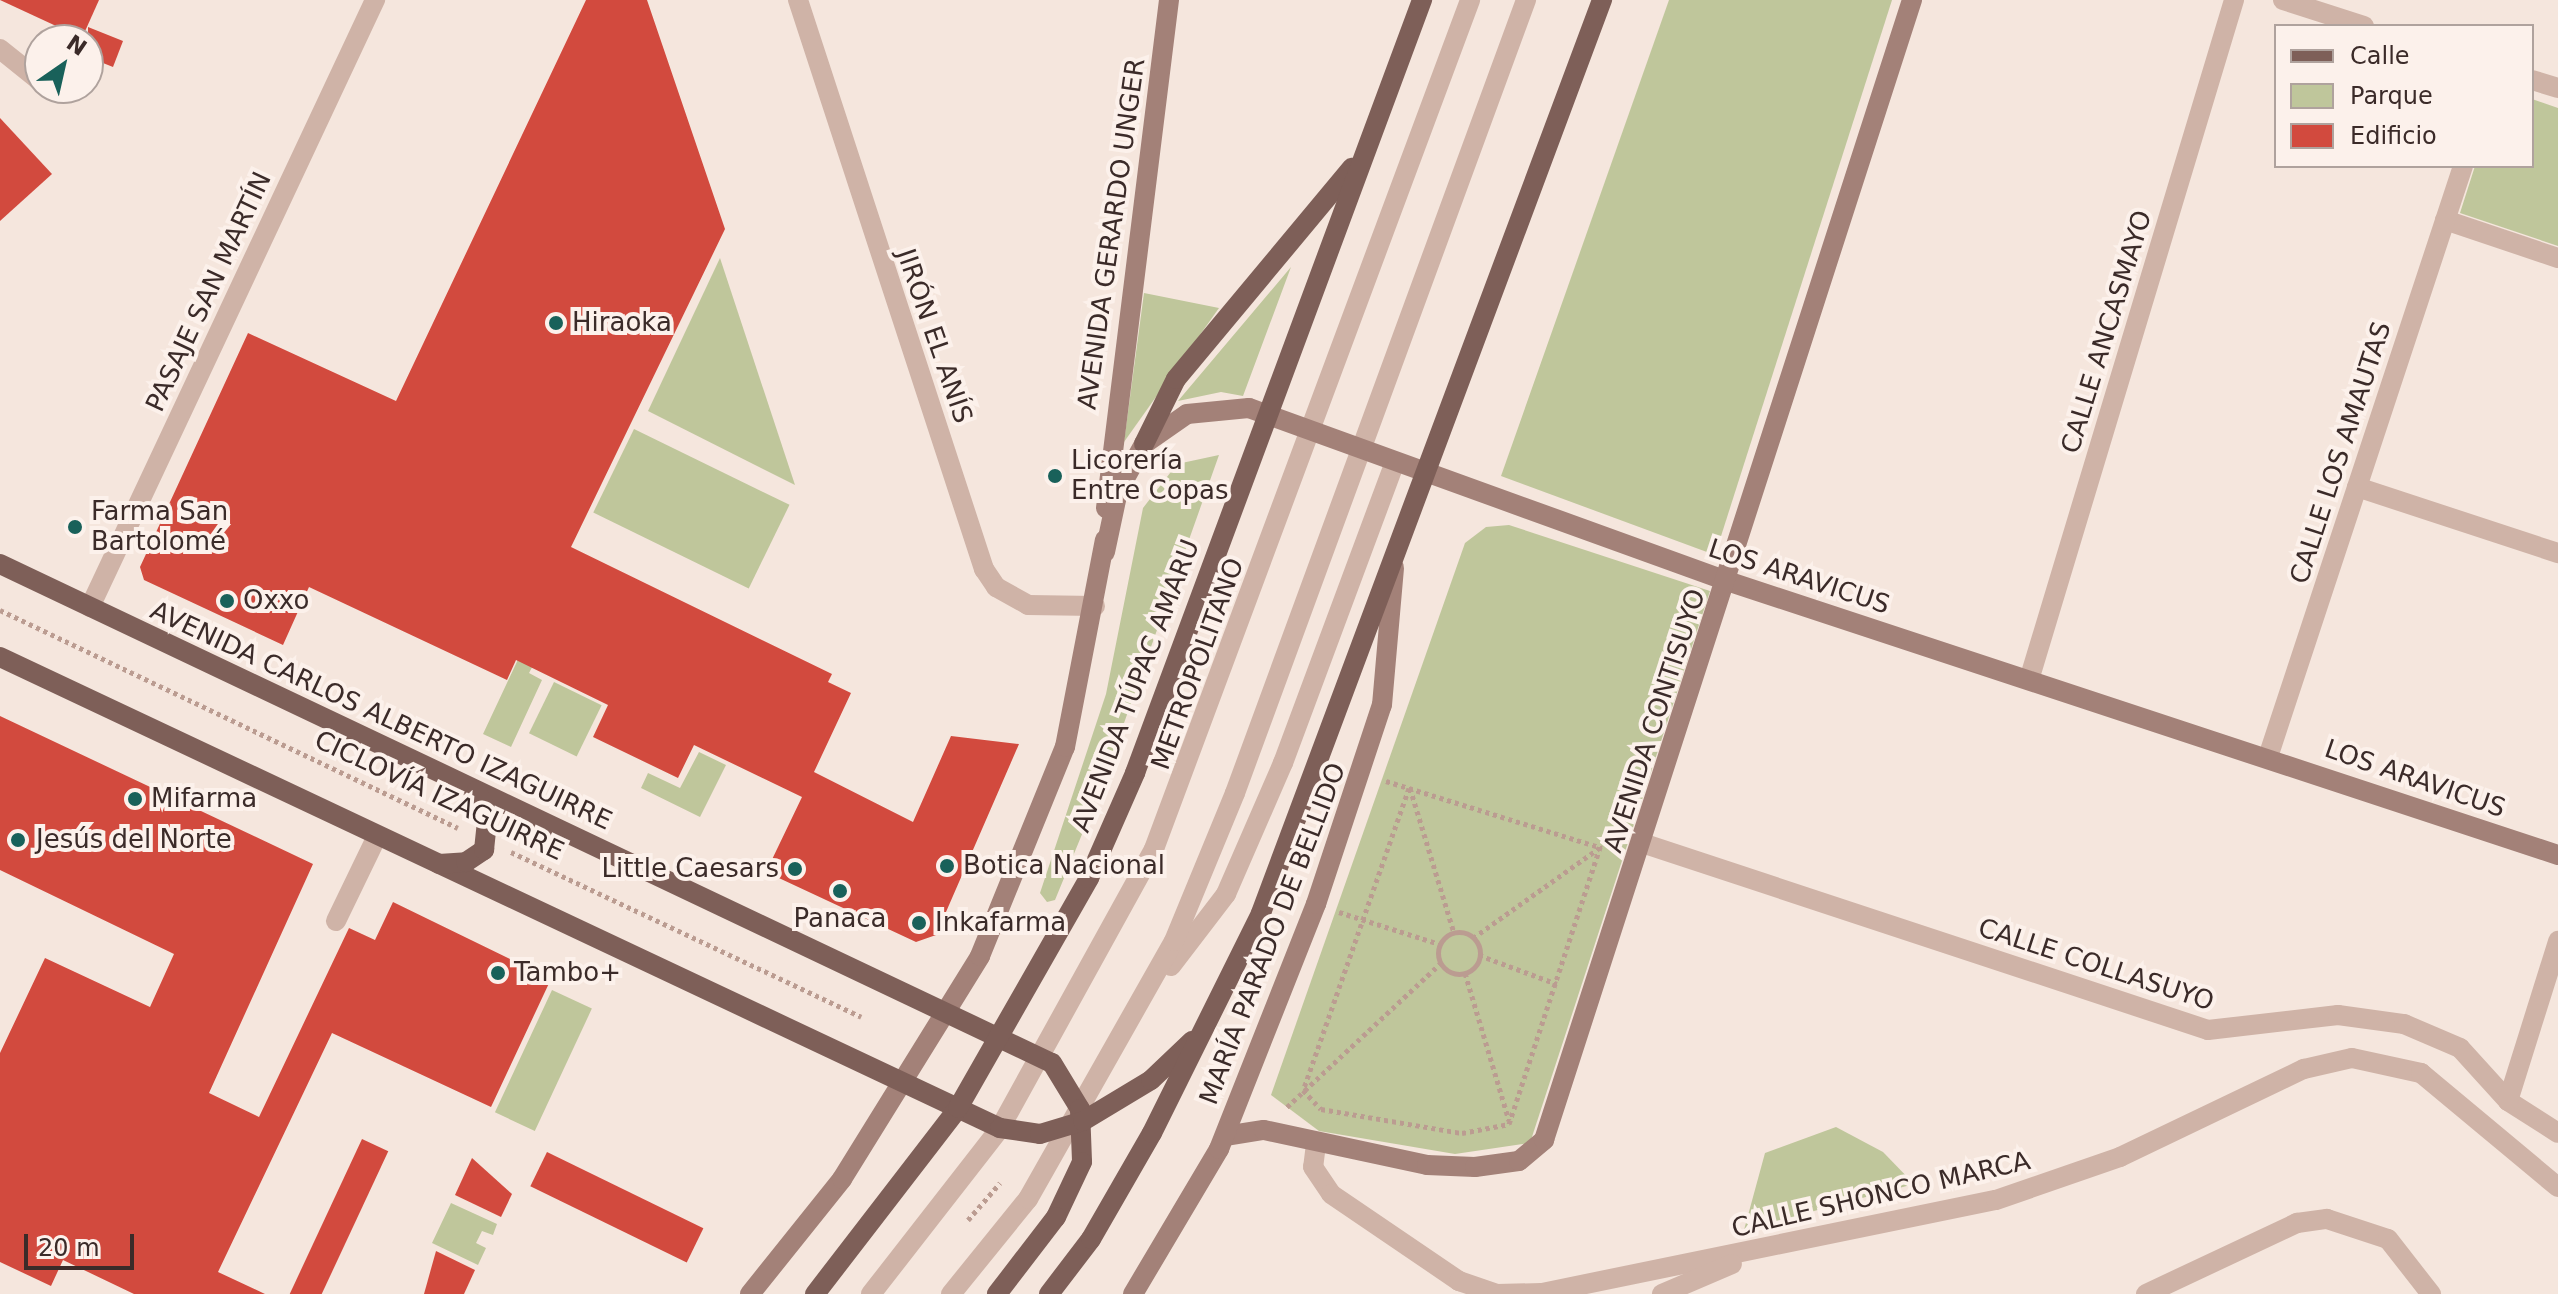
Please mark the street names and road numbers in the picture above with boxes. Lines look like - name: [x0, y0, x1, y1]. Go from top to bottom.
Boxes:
- street label: AVENIDA GERARDO UNGER: [1072, 56, 1152, 412]
- street label: PASAJE SAN MARTÍN: [140, 167, 278, 417]
- street label: CALLE ANCASMAYO: [2055, 207, 2159, 457]
- street label: JIRÓN EL ANÍS: [890, 245, 978, 427]
- street label: CALLE LOS AMAUTAS: [2284, 318, 2398, 588]
- street label: LOS ARAVICUS: [1704, 533, 1894, 621]
- street label: AVENIDA TÚPAC AMARU: [1066, 535, 1206, 837]
- street label: METROPOLITANO: [1145, 554, 1251, 774]
- street label: AVENIDA CONTISUYO: [1598, 585, 1712, 857]
- street label: AVENIDA CARLOS ALBERTO IZAGUIRRE: [145, 595, 617, 837]
- street label: CICLOVÍA IZAGUIRRE: [309, 725, 569, 867]
- street label: LOS ARAVICUS: [2321, 734, 2509, 824]
- street label: MARÍA PARADO DE BELLIDO: [1193, 759, 1353, 1109]
- street label: CALLE COLLASUYO: [1974, 912, 2218, 1018]
- street label: CALLE SHONCO MARCA: [1729, 1145, 2033, 1245]

